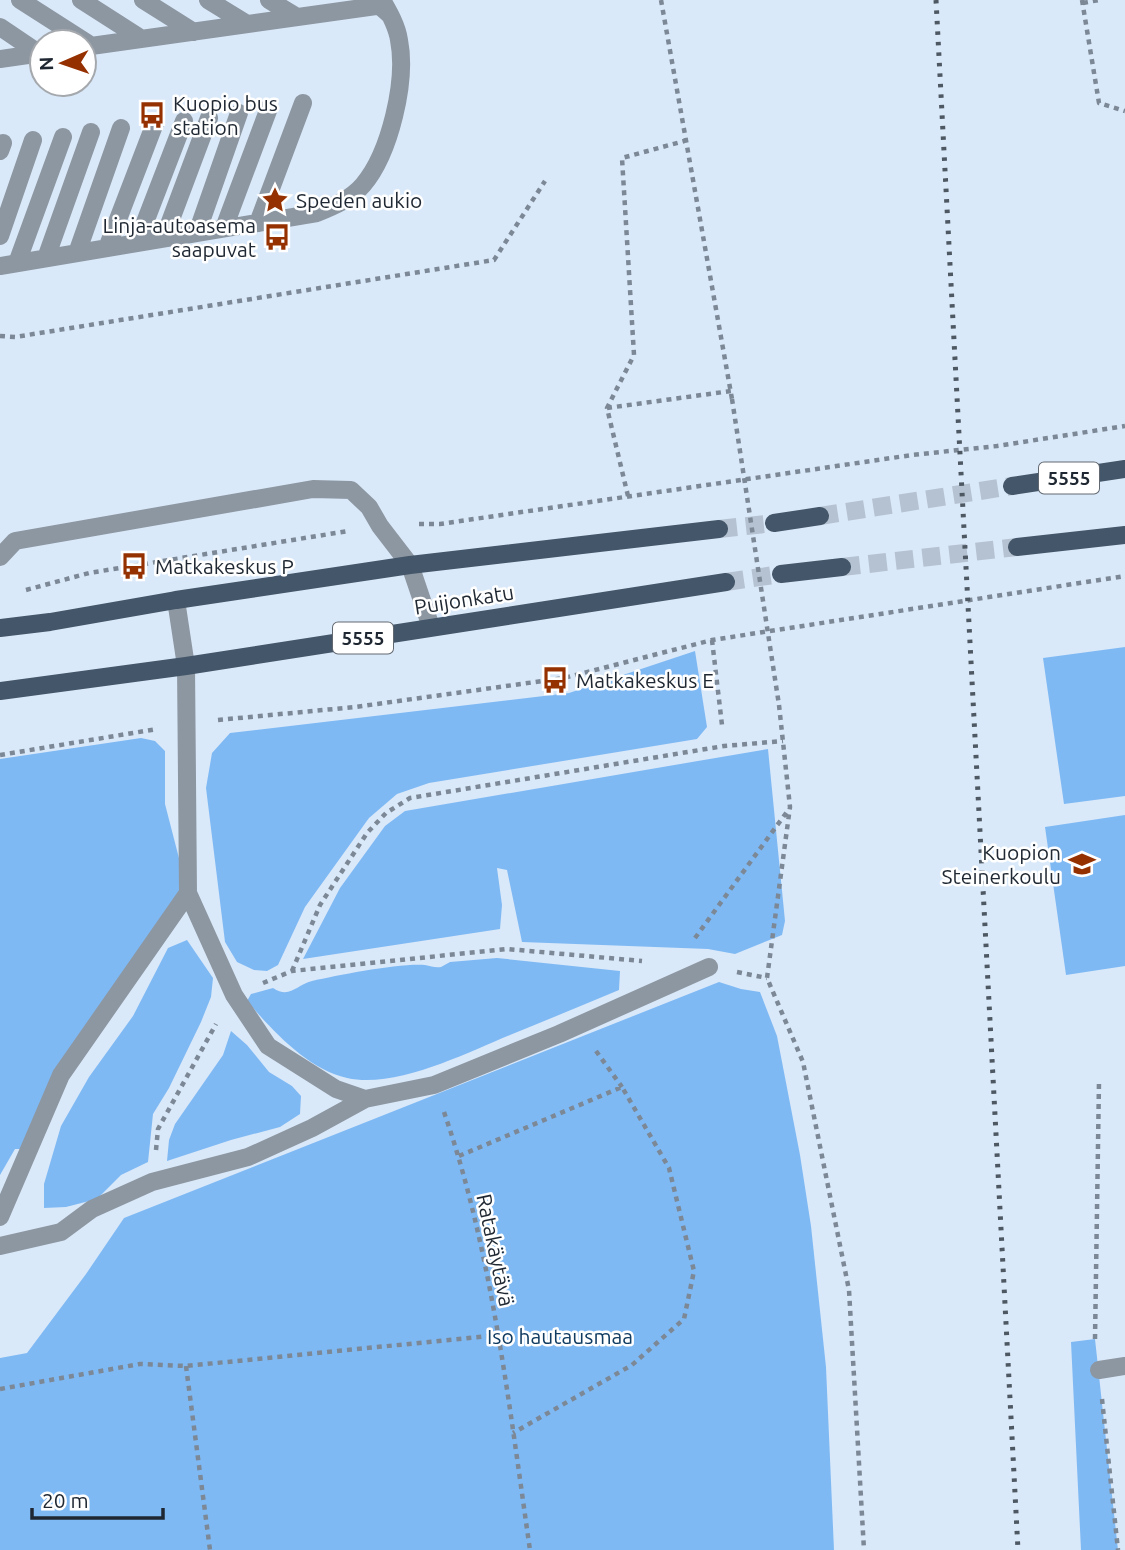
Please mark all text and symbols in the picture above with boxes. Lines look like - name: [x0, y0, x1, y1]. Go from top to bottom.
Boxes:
- north arrow: [28, 28, 98, 98]
- text: N: [35, 56, 57, 71]
- place label: Kuopio bus station: [173, 91, 278, 139]
- bus stop icon: Kuopio bus station: [137, 100, 167, 130]
- place icon: Speden aukio: [260, 185, 290, 215]
- place label: Speden aukio: [296, 188, 422, 212]
- place label: Linja-autoasema saapuvat: [103, 213, 256, 261]
- bus stop icon: Linja-autoasema saapuvat: [262, 222, 292, 252]
- road number: 5555: [1039, 463, 1099, 494]
- bus stop icon: Matkakeskus P: [119, 551, 149, 581]
- place label: Matkakeskus P: [155, 554, 294, 578]
- street label: Puijonkatu: [412, 579, 516, 619]
- road number: 5555: [333, 622, 393, 653]
- bus stop icon: Matkakeskus E: [540, 665, 570, 695]
- place label: Matkakeskus E: [576, 668, 714, 692]
- place label: Kuopion Steinerkoulu: [942, 840, 1061, 888]
- school or university icon: Kuopion Steinerkoulu: [1067, 849, 1097, 879]
- street label: Ratakäytävä: [472, 1192, 520, 1308]
- park label: Iso hautausmaa: [487, 1324, 633, 1348]
- scale bar: [32, 1476, 163, 1520]
- text: 20 m: [42, 1488, 89, 1512]

